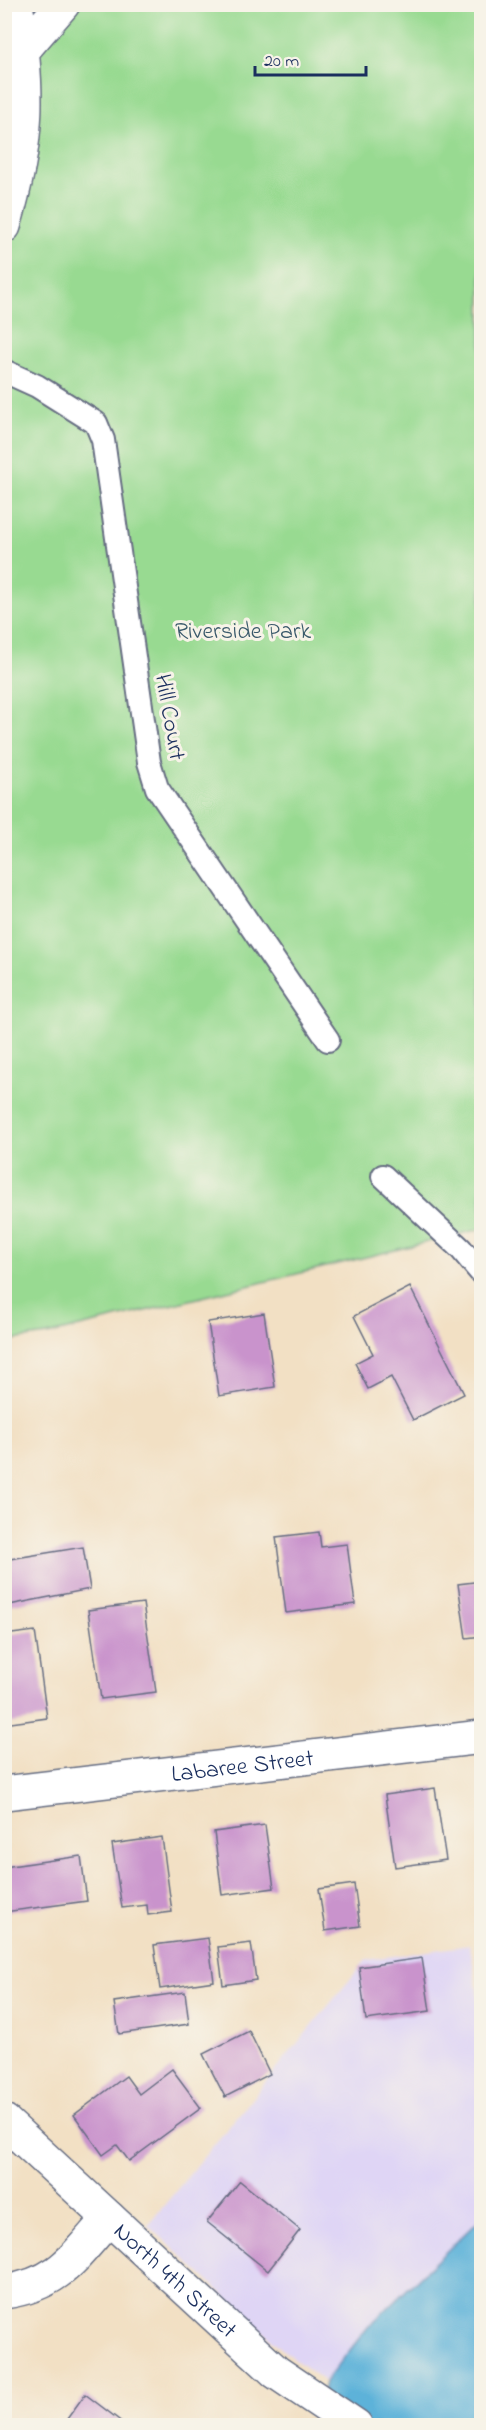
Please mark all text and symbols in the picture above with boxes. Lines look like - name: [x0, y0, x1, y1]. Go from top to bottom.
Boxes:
- scale bar: [255, 39, 366, 77]
- text: 20 m: [264, 49, 299, 75]
- park label: Riverside Park: [175, 615, 311, 650]
- street label: Hill Court: [144, 671, 193, 763]
- street label: Labaree Street: [170, 1742, 316, 1793]
- street label: North 4th Street: [105, 2215, 244, 2348]

